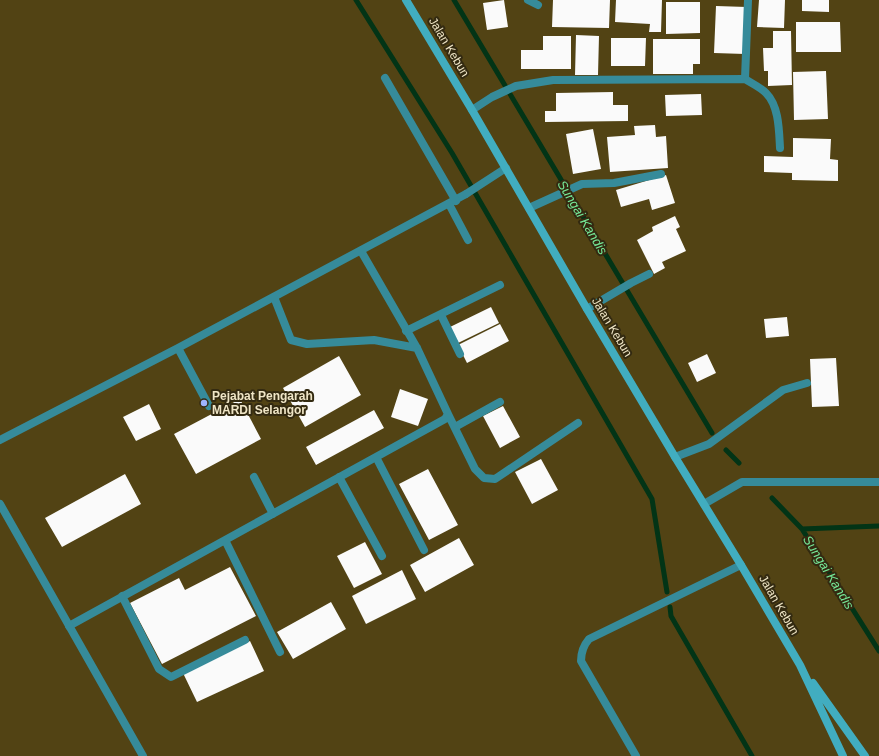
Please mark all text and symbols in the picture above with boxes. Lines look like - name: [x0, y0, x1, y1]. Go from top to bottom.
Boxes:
- street label: Jalan Kebun: [426, 15, 472, 79]
- water label: Sungai Kandis: [555, 177, 611, 257]
- street label: Jalan Kebun: [589, 295, 635, 359]
- place label: Pejabat Pengarah MARDI Selangor: [212, 389, 313, 417]
- marker: Pejabat Pengarah MARDI Selangor: [199, 398, 209, 408]
- water label: Sungai Kandis: [800, 533, 857, 612]
- street label: Jalan Kebun: [756, 573, 802, 637]

